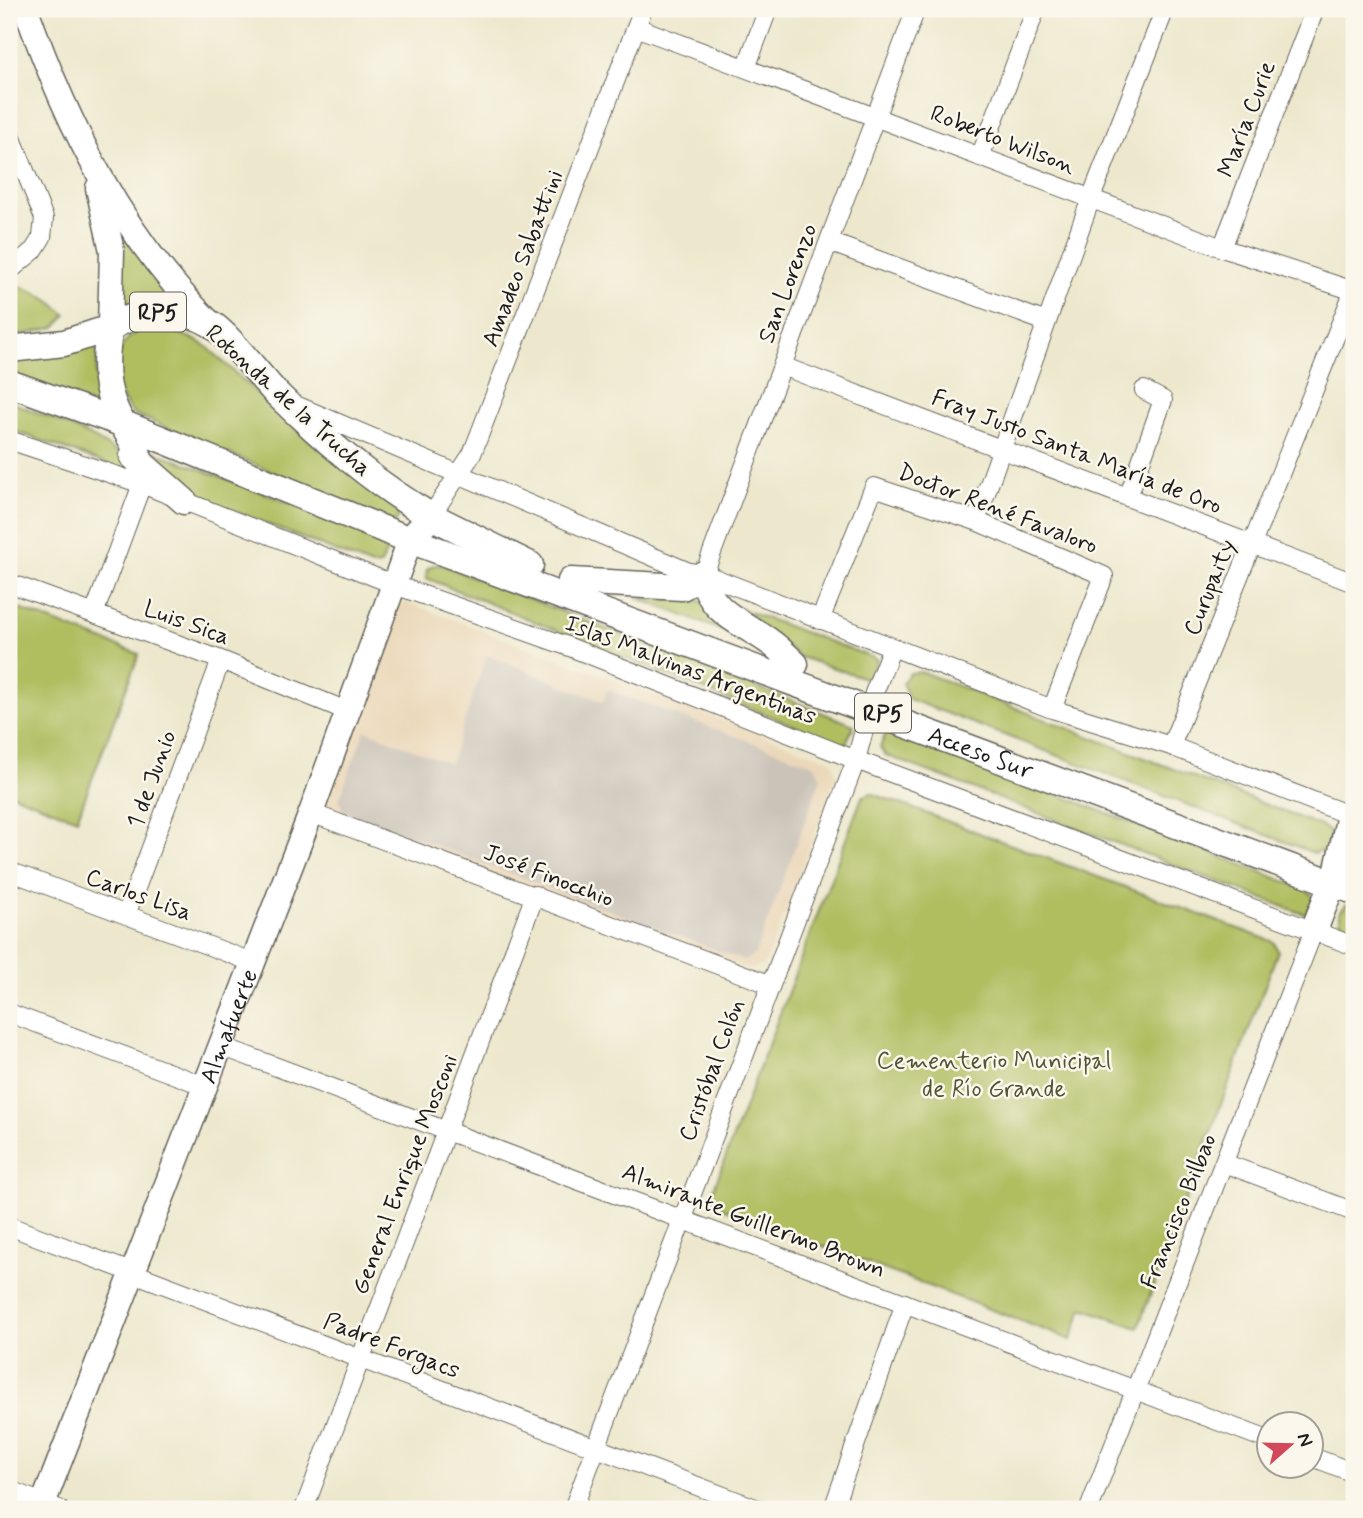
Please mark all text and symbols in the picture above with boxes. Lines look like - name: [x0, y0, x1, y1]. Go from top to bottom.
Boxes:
- street label: María Curie: [1211, 57, 1284, 182]
- street label: Roberto Wilson: [925, 99, 1080, 182]
- street label: Amadeo Sabattini: [475, 166, 571, 351]
- street label: San Lorenzo: [751, 219, 825, 348]
- road number: RP5: [130, 292, 186, 332]
- street label: Rotonda de la Trucha: [198, 318, 378, 484]
- street label: Fray Justo Santa María de Oro: [927, 383, 1226, 522]
- street label: Doctor René Favaloro: [893, 457, 1102, 562]
- street label: Curupaity: [1177, 535, 1244, 640]
- street label: Luis Sica: [139, 594, 234, 653]
- street label: Islas Malvinas Argentinas: [560, 608, 821, 733]
- road number: RP5: [855, 694, 911, 733]
- street label: Acceso Sur: [923, 720, 1038, 788]
- street label: 1 de Junio: [120, 726, 184, 833]
- street label: José Finocchio: [479, 837, 618, 915]
- street label: Carlos Lisa: [81, 862, 196, 929]
- street label: Almafuerte: [194, 965, 266, 1088]
- street label: Cristóbal Colón: [672, 995, 752, 1146]
- park label: Cementerio Municipal de Río Grande: [877, 1046, 1112, 1105]
- street label: General Enrique Mosconi: [345, 1050, 466, 1299]
- street label: Francisco Bilbao: [1134, 1129, 1225, 1294]
- street label: Almirante Guillermo Brown: [617, 1157, 890, 1286]
- street label: Padre Forgacs: [318, 1306, 464, 1389]
- north arrow: [1254, 1410, 1324, 1480]
- text: N: [1291, 1429, 1318, 1450]

